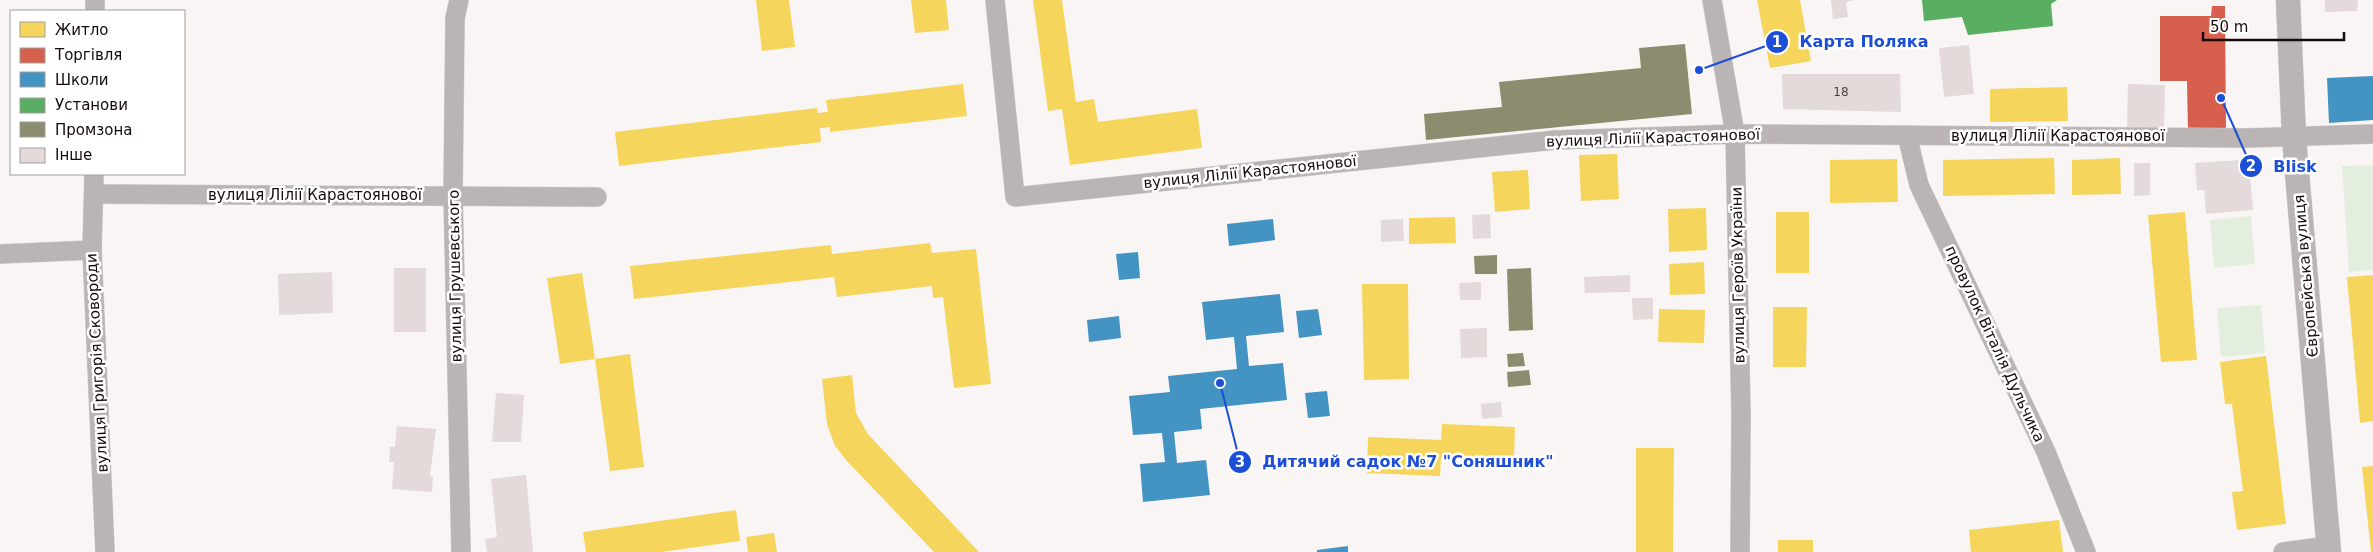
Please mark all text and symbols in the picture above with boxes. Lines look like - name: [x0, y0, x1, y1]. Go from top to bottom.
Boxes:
- legend: [10, 10, 185, 175]
- scale bar: [2203, 10, 2344, 42]
- text: 50 m: [2210, 18, 2248, 36]
- text: Житло: [55, 21, 108, 39]
- callout: Карта Поляка: [1765, 26, 1939, 57]
- text: Карта Поляка: [1800, 32, 1929, 51]
- text: 1: [1772, 33, 1782, 51]
- text: Торгівля: [54, 46, 122, 64]
- text: Школи: [55, 71, 109, 89]
- house number: 18: [1833, 85, 1849, 99]
- text: Установи: [55, 96, 128, 114]
- text: Промзона: [55, 121, 132, 139]
- street label: вулиця Лілії Карастоянової: [1546, 125, 1761, 151]
- street label: вулиця Лілії Карастоянової: [1951, 127, 2166, 145]
- text: Інше: [55, 146, 92, 164]
- callout: Blisk: [2238, 150, 2327, 181]
- street label: вулиця Лілії Карастоянової: [1143, 152, 1358, 192]
- text: 2: [2246, 157, 2256, 175]
- text: Blisk: [2273, 157, 2317, 176]
- street label: вулиця Лілії Карастоянової: [208, 186, 423, 204]
- street label: вулиця Героїв України: [1727, 187, 1749, 363]
- street label: вулиця Грушевського: [444, 189, 466, 363]
- street label: Європейська вулиця: [2290, 194, 2322, 358]
- street label: провулок Віталія Дульчика: [1941, 243, 2049, 445]
- street label: вулиця Григорія Сковороди: [82, 253, 112, 473]
- callout: Дитячий садок №7 "Соняшник": [1227, 446, 1564, 477]
- text: Дитячий садок №7 "Соняшник": [1262, 452, 1554, 471]
- text: 3: [1235, 453, 1245, 471]

